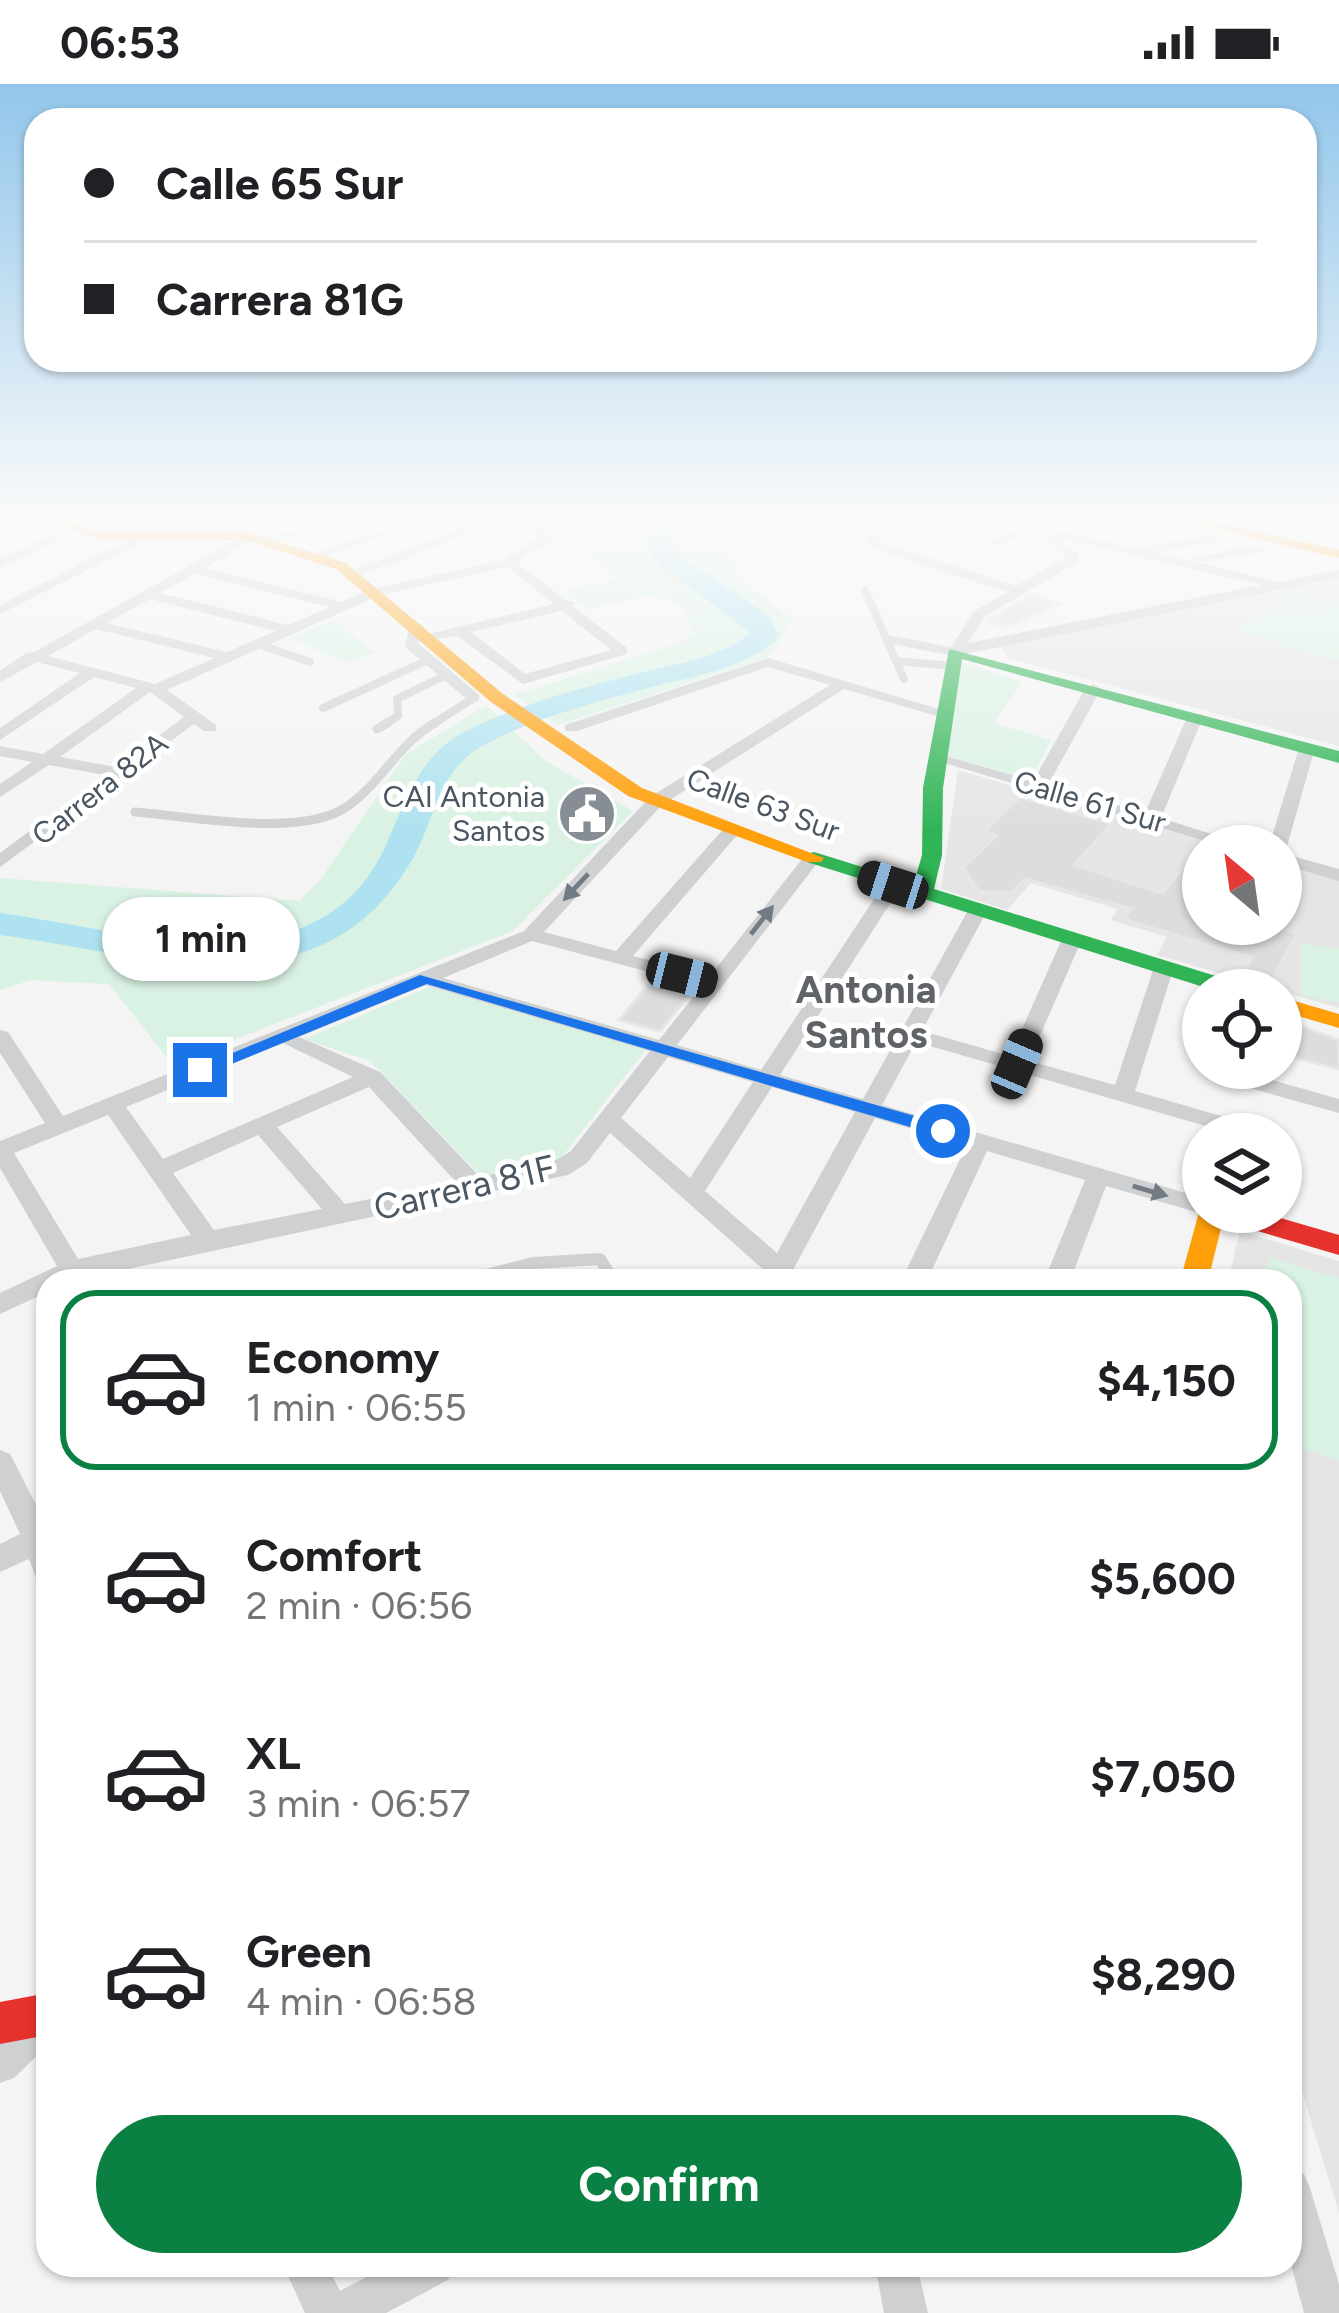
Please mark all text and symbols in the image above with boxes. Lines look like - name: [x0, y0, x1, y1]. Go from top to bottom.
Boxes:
- text: 06:53: [60, 15, 180, 69]
- text: Calle 65 Sur: [156, 156, 403, 210]
- text: Carrera 81G: [156, 272, 403, 326]
- street label: Carrera 82A: [24, 724, 175, 853]
- street label: Calle 63 Sur: [682, 760, 845, 849]
- street label: Calle 61 Sur: [1010, 762, 1170, 841]
- place label: CAI Antonia Santos: [383, 778, 545, 849]
- public building icon: CAI Antonia Santos: [556, 783, 618, 845]
- north arrow: [1182, 825, 1302, 945]
- map controls: [1182, 825, 1302, 1233]
- car: [853, 857, 933, 913]
- one-way arrow: [563, 872, 590, 901]
- callout: 1 min: [101, 896, 299, 980]
- one-way arrow: [750, 905, 774, 936]
- text: 1 min: [155, 915, 247, 962]
- car: [643, 949, 721, 1001]
- district label: Antonia Santos: [795, 966, 937, 1058]
- button: locate: [1182, 969, 1302, 1089]
- car: [986, 1024, 1048, 1104]
- route end: [173, 1043, 227, 1097]
- route start: [916, 1104, 970, 1158]
- button: layers: [1182, 1113, 1302, 1233]
- street label: Carrera 81F: [370, 1146, 559, 1229]
- one-way arrow: [1132, 1183, 1169, 1201]
- icon: car: [102, 1326, 210, 1434]
- text: Economy: [246, 1330, 439, 1384]
- text: $4,150: [1097, 1353, 1236, 1407]
- text: 1 min · 06:55: [246, 1384, 467, 1431]
- icon: car: [102, 1524, 210, 1632]
- text: Comfort: [246, 1528, 422, 1582]
- text: $5,600: [1089, 1551, 1236, 1605]
- text: 2 min · 06:56: [246, 1582, 472, 1629]
- icon: car: [102, 1722, 210, 1830]
- text: XL: [246, 1726, 301, 1780]
- text: $7,050: [1090, 1749, 1236, 1803]
- text: 3 min · 06:57: [246, 1780, 470, 1827]
- icon: car: [102, 1920, 210, 2028]
- text: Green: [246, 1924, 372, 1978]
- text: $8,290: [1091, 1947, 1236, 2001]
- text: 4 min · 06:58: [246, 1978, 476, 2025]
- button: Confirm: [96, 2115, 1242, 2253]

